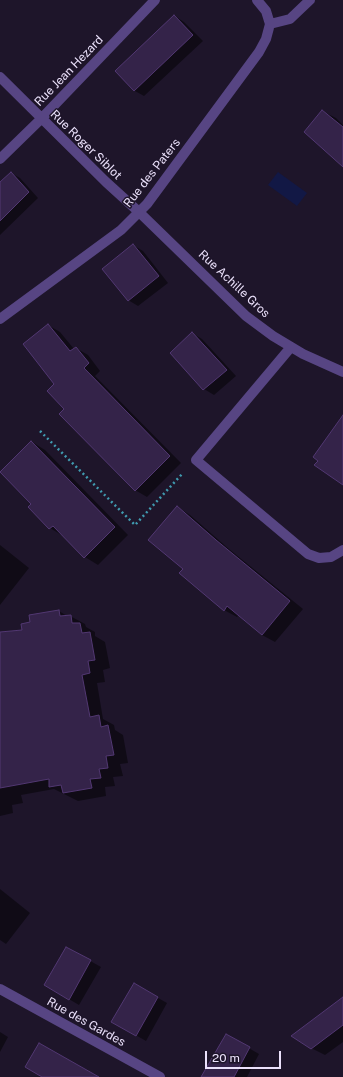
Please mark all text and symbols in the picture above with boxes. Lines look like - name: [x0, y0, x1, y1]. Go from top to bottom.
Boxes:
- street label: Rue Jean Hezard: [32, 33, 106, 109]
- street label: Rue Roger Siblot: [47, 107, 125, 183]
- street label: Rue des Paters: [121, 136, 183, 210]
- street label: Rue Achille Gros: [195, 247, 273, 321]
- street label: Rue des Gardes: [44, 994, 128, 1050]
- scale bar: [207, 1043, 283, 1069]
- text: 20 m: [212, 1051, 240, 1065]

